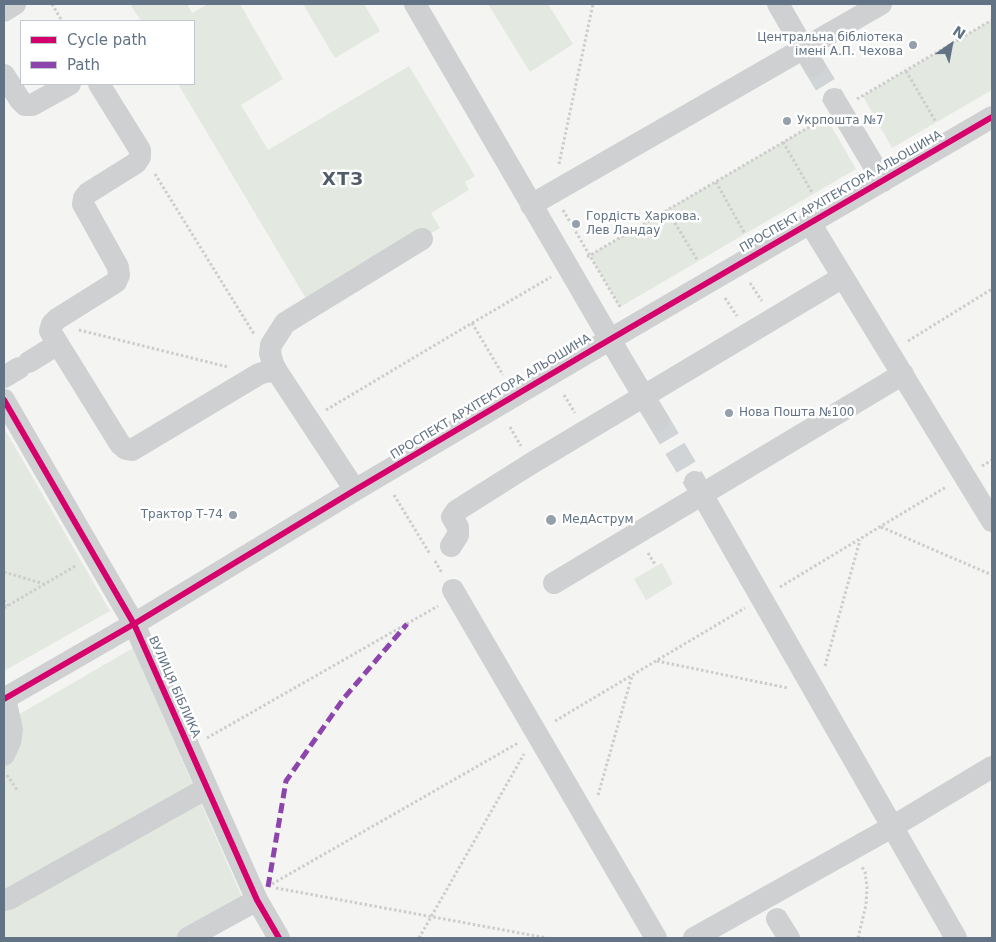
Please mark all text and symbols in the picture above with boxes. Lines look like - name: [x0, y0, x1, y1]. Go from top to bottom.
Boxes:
- legend: [20, 20, 195, 85]
- north arrow: [926, 20, 976, 70]
- text: N: [950, 23, 968, 42]
- text: Cycle path: [67, 31, 147, 49]
- place label: Центральна бібліотека імені А.П. Чехова: [757, 31, 903, 59]
- marker: Центральна бібліотека імені А.П. Чехова: [907, 39, 919, 51]
- text: Path: [67, 56, 100, 74]
- place label: Укрпошта №7: [797, 114, 884, 128]
- marker: Укрпошта №7: [781, 115, 793, 127]
- street label: ПРОСПЕКТ АРХІТЕКТОРА АЛЬОШИНА: [737, 128, 945, 256]
- district label: ХТЗ: [322, 169, 364, 191]
- place label: Гордість Харкова. Лев Ландау: [586, 210, 700, 238]
- marker: Гордість Харкова. Лев Ландау: [570, 218, 582, 230]
- street label: ПРОСПЕКТ АРХІТЕКТОРА АЛЬОШИНА: [388, 331, 594, 463]
- place label: Нова Пошта №100: [739, 406, 854, 420]
- marker: Нова Пошта №100: [723, 407, 735, 419]
- place label: Трактор Т-74: [141, 508, 223, 522]
- marker: Трактор Т-74: [227, 509, 239, 521]
- marker: МедАструм: [544, 513, 558, 527]
- place label: МедАструм: [562, 513, 634, 527]
- street label: ВУЛИЦЯ БІБЛИКА: [145, 634, 203, 740]

